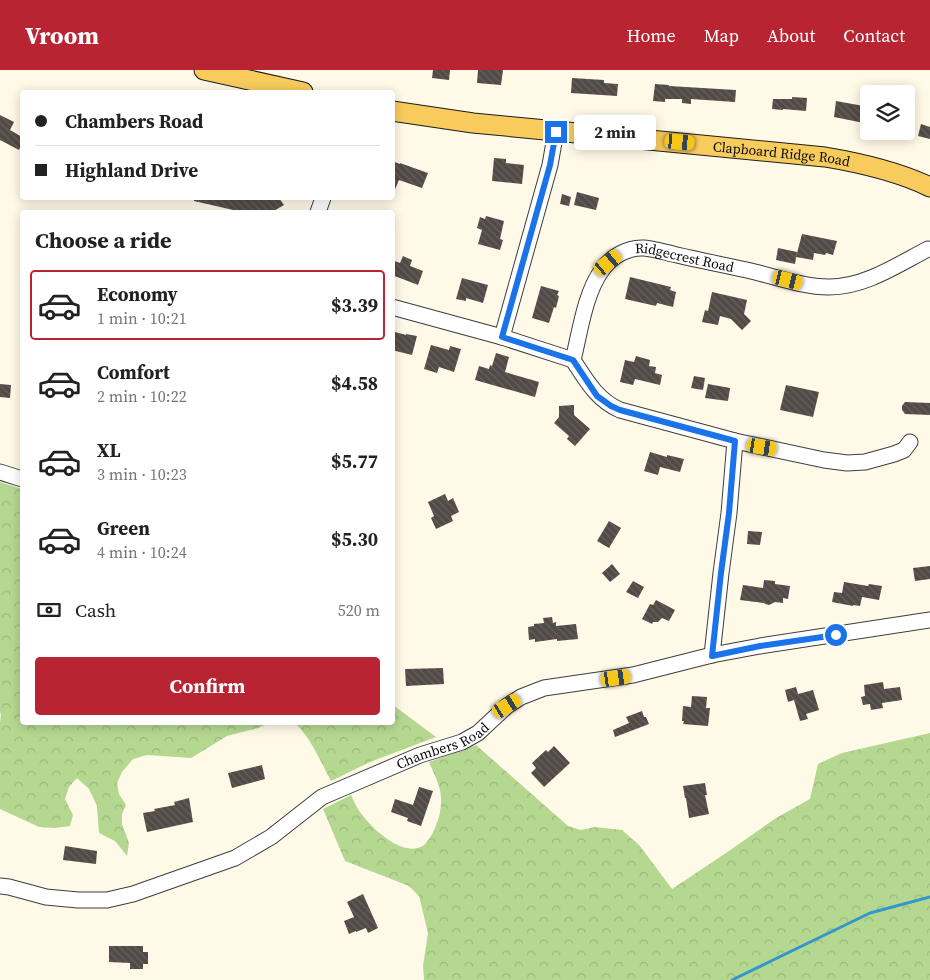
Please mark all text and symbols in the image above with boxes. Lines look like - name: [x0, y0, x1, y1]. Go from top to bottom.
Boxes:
- text: Vroom: [25, 19, 99, 52]
- text: Home: [627, 23, 676, 48]
- text: Map: [704, 23, 739, 48]
- text: About: [767, 23, 815, 48]
- text: Contact: [843, 23, 905, 48]
- map controls: [860, 85, 915, 140]
- button: layers: [860, 85, 915, 140]
- text: Chambers Road: [65, 108, 203, 134]
- callout: 2 min: [574, 114, 656, 150]
- route end: [545, 121, 567, 143]
- text: 2 min: [594, 121, 636, 143]
- car: [664, 133, 695, 151]
- street label: Clapboard Ridge Road: [712, 136, 852, 171]
- text: Highland Drive: [65, 157, 198, 183]
- text: Choose a ride: [35, 225, 172, 255]
- street label: Ridgecrest Road: [635, 238, 736, 277]
- car: [591, 248, 624, 278]
- car: [771, 269, 804, 291]
- text: Economy: [97, 281, 178, 307]
- icon: car: [37, 283, 82, 328]
- text: $3.39: [331, 292, 378, 318]
- text: 1 min · 10:21: [97, 307, 187, 329]
- text: Comfort: [97, 359, 170, 385]
- icon: car: [37, 361, 82, 406]
- text: $4.58: [331, 370, 378, 396]
- text: 2 min · 10:22: [97, 385, 187, 407]
- text: XL: [97, 437, 120, 463]
- car: [746, 437, 777, 457]
- icon: car: [37, 439, 82, 484]
- text: $5.77: [331, 448, 378, 474]
- text: 3 min · 10:23: [97, 463, 187, 485]
- text: Green: [97, 515, 150, 541]
- icon: car: [37, 517, 82, 562]
- text: $5.30: [331, 526, 378, 552]
- text: 4 min · 10:24: [97, 541, 187, 563]
- icon: cash: [35, 596, 63, 624]
- text: Cash: [75, 597, 116, 623]
- text: 520 m: [338, 599, 380, 621]
- route start: [825, 624, 847, 646]
- button: Confirm: [35, 657, 380, 715]
- car: [600, 668, 631, 688]
- car: [490, 692, 523, 720]
- street label: Chambers Road: [393, 718, 493, 774]

